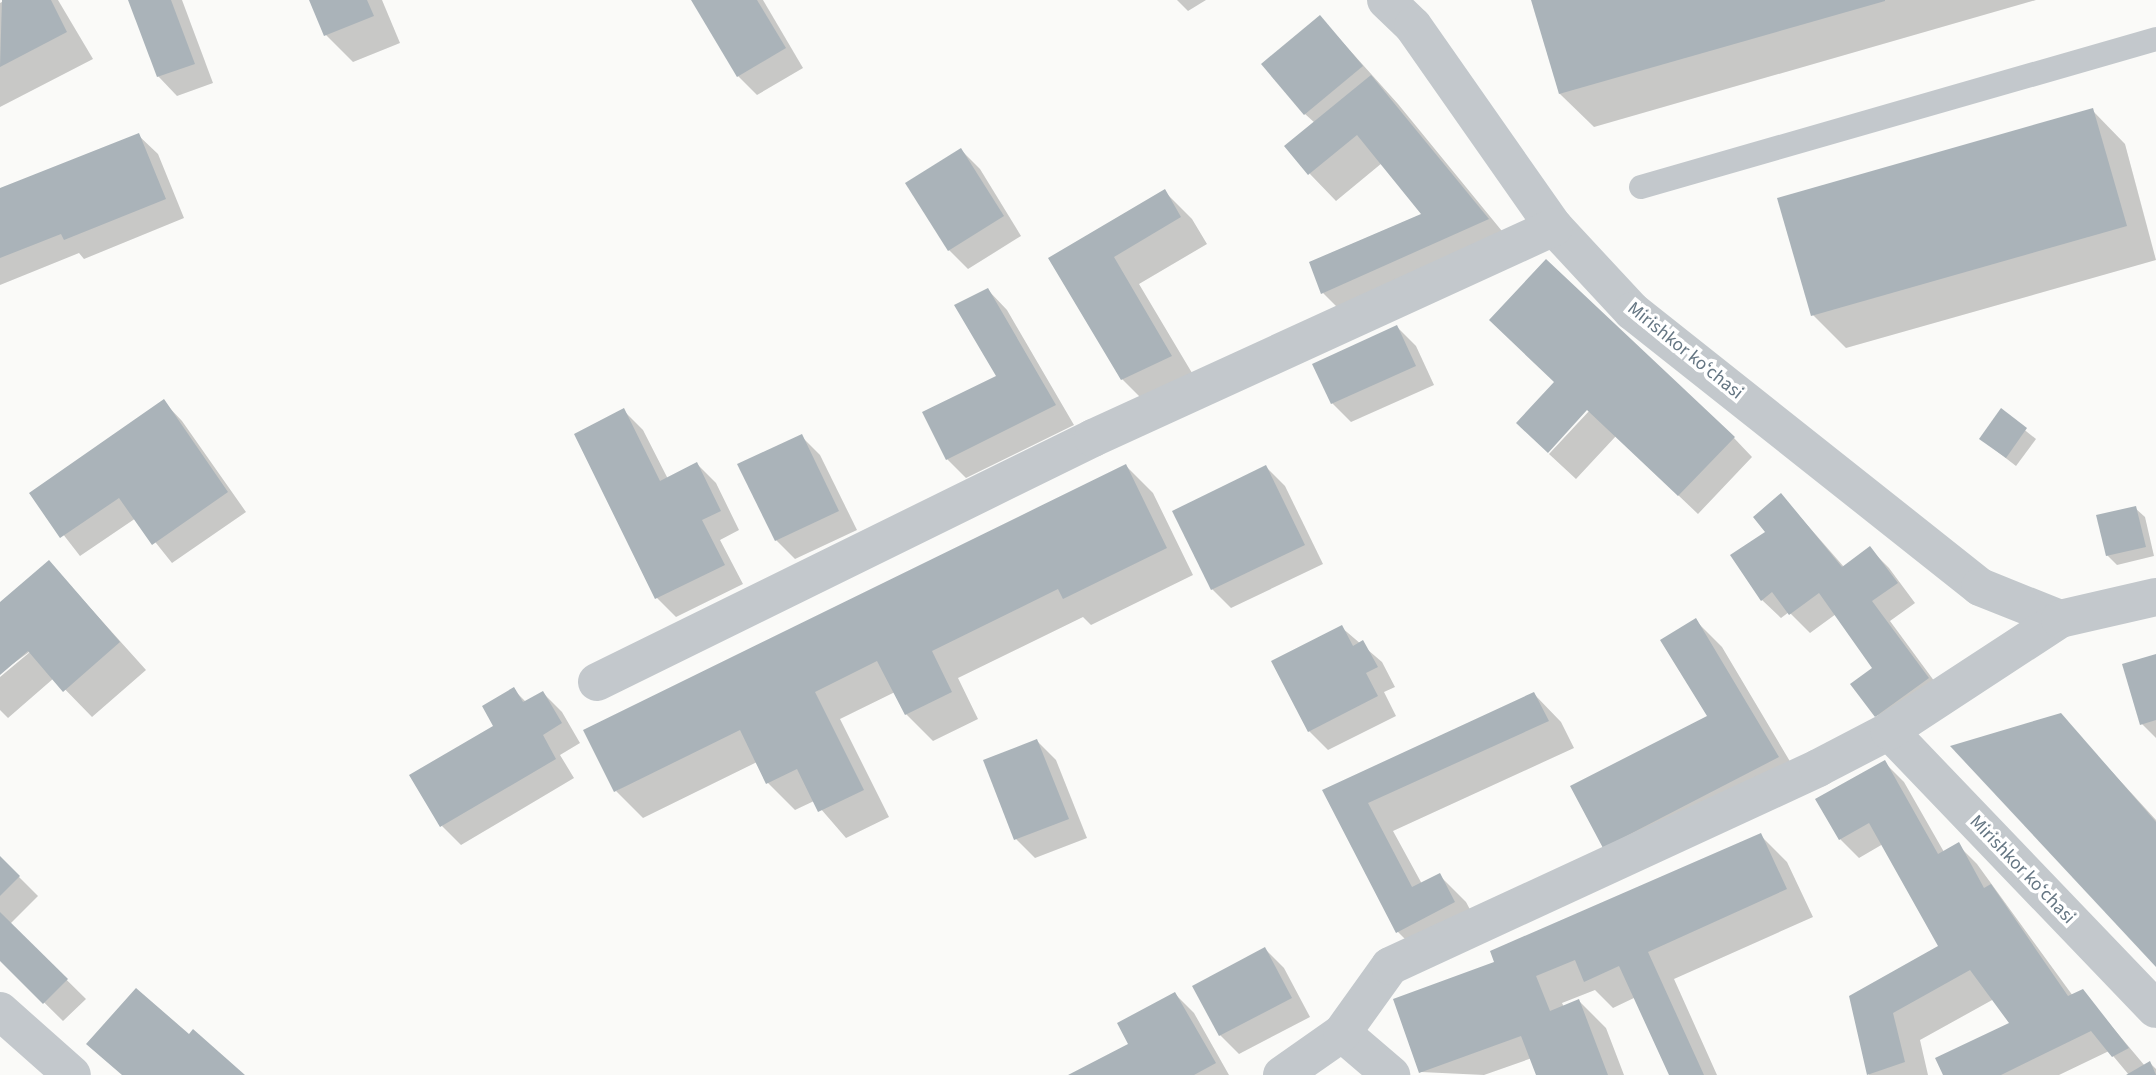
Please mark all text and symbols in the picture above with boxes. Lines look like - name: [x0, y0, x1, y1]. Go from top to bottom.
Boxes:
- street label: Mirishkor koʻchasi: [1623, 297, 1747, 405]
- street label: Mirishkor koʻchasi: [1964, 811, 2080, 929]

